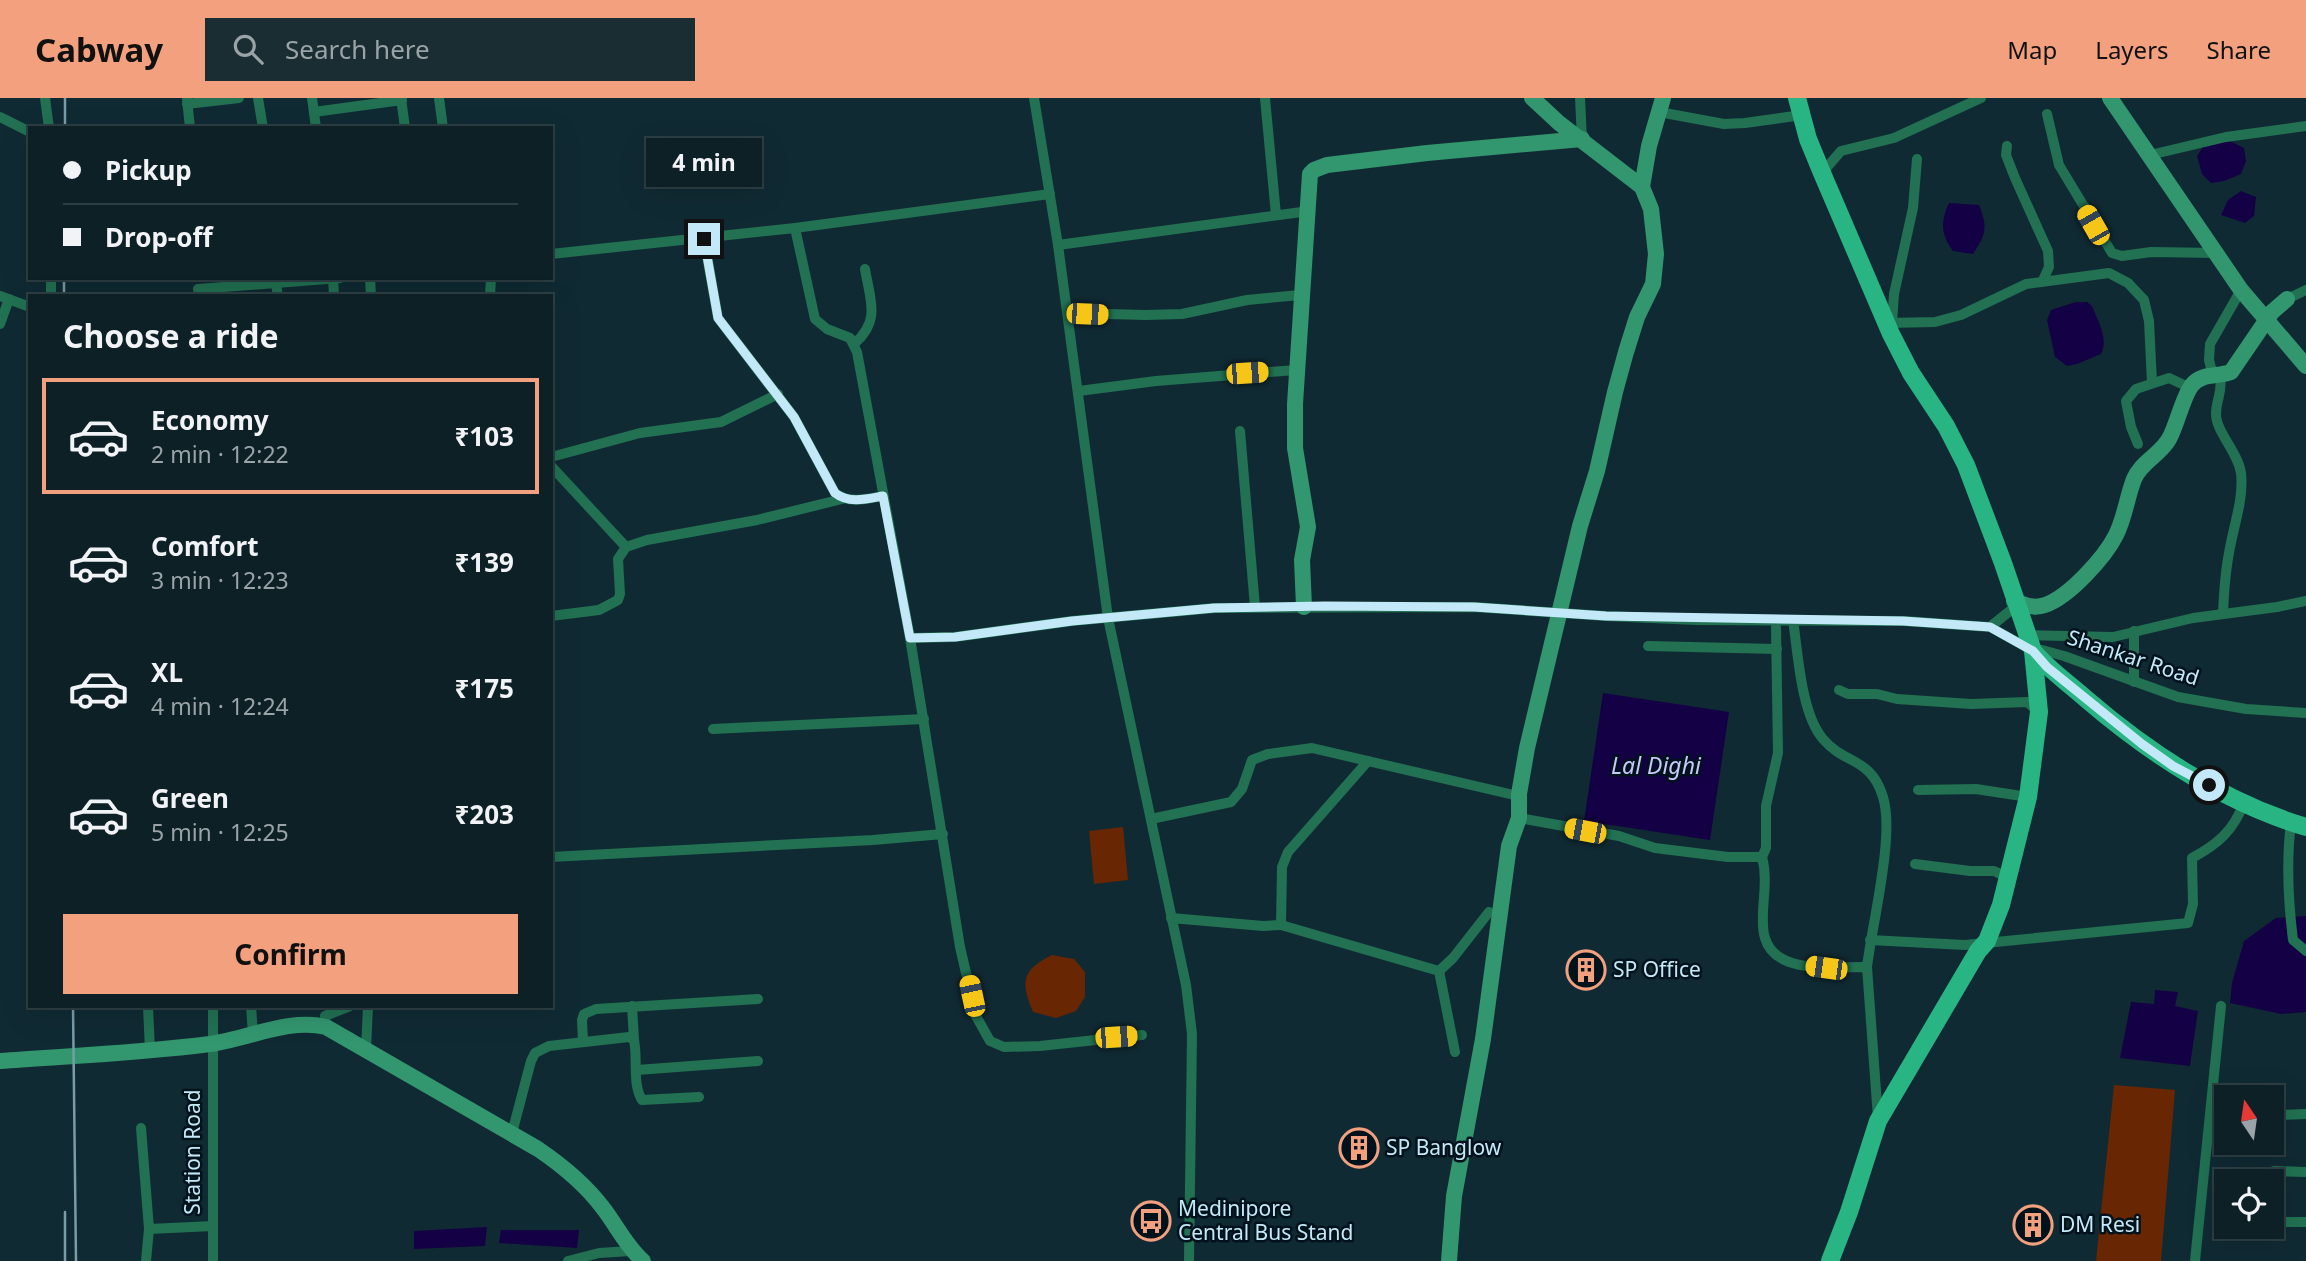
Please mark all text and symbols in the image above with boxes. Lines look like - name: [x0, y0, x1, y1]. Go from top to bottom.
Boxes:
- search box: [205, 18, 695, 81]
- text: Cabway: [35, 27, 163, 72]
- icon: search: [229, 30, 267, 68]
- text: Search here: [285, 31, 430, 67]
- text: Map: [2007, 33, 2057, 66]
- text: Layers: [2095, 33, 2169, 66]
- text: Share: [2207, 33, 2271, 66]
- callout: 4 min: [646, 138, 762, 186]
- text: 4 min: [672, 146, 736, 178]
- text: Pickup: [105, 152, 192, 188]
- car: [2074, 202, 2113, 248]
- text: Drop-off: [105, 219, 212, 255]
- route end: [688, 223, 720, 255]
- car: [1066, 303, 1109, 325]
- text: Choose a ride: [63, 314, 279, 357]
- car: [1226, 361, 1269, 385]
- text: Economy: [151, 402, 269, 438]
- icon: car: [67, 405, 130, 468]
- text: ₹103: [455, 418, 514, 454]
- text: 2 min · 12:22: [151, 438, 289, 470]
- text: Comfort: [151, 528, 259, 564]
- icon: car: [67, 531, 130, 594]
- text: ₹139: [455, 544, 514, 580]
- text: 3 min · 12:23: [151, 564, 289, 596]
- street label: Shankar Road: [2064, 623, 2203, 692]
- text: XL: [151, 654, 183, 690]
- icon: car: [67, 657, 130, 720]
- text: ₹175: [455, 670, 514, 706]
- text: 4 min · 12:24: [151, 690, 289, 722]
- water label: Lal Dighi: [1611, 749, 1702, 781]
- route start: [2193, 769, 2225, 801]
- text: Green: [151, 780, 229, 816]
- icon: car: [67, 783, 130, 846]
- text: ₹203: [455, 796, 514, 832]
- text: 5 min · 12:25: [151, 816, 289, 848]
- car: [1563, 817, 1608, 845]
- button: Confirm: [63, 914, 518, 994]
- building icon: SP Office: [1565, 949, 1607, 991]
- place label: SP Office: [1613, 955, 1701, 983]
- car: [1804, 955, 1849, 981]
- car: [958, 973, 987, 1019]
- car: [1095, 1025, 1138, 1049]
- north arrow: [2214, 1085, 2284, 1155]
- map controls: [2214, 1085, 2284, 1239]
- street label: Station Road: [178, 1089, 206, 1215]
- building icon: SP Banglow: [1338, 1127, 1380, 1169]
- place label: SP Banglow: [1386, 1133, 1502, 1161]
- button: locate: [2214, 1169, 2284, 1239]
- place label: Medinipore Central Bus Stand: [1178, 1194, 1354, 1246]
- bus stop icon: Medinipore Central Bus Stand: [1130, 1200, 1172, 1242]
- building icon: DM Resi: [2012, 1204, 2054, 1246]
- place label: DM Resi: [2060, 1210, 2140, 1238]

